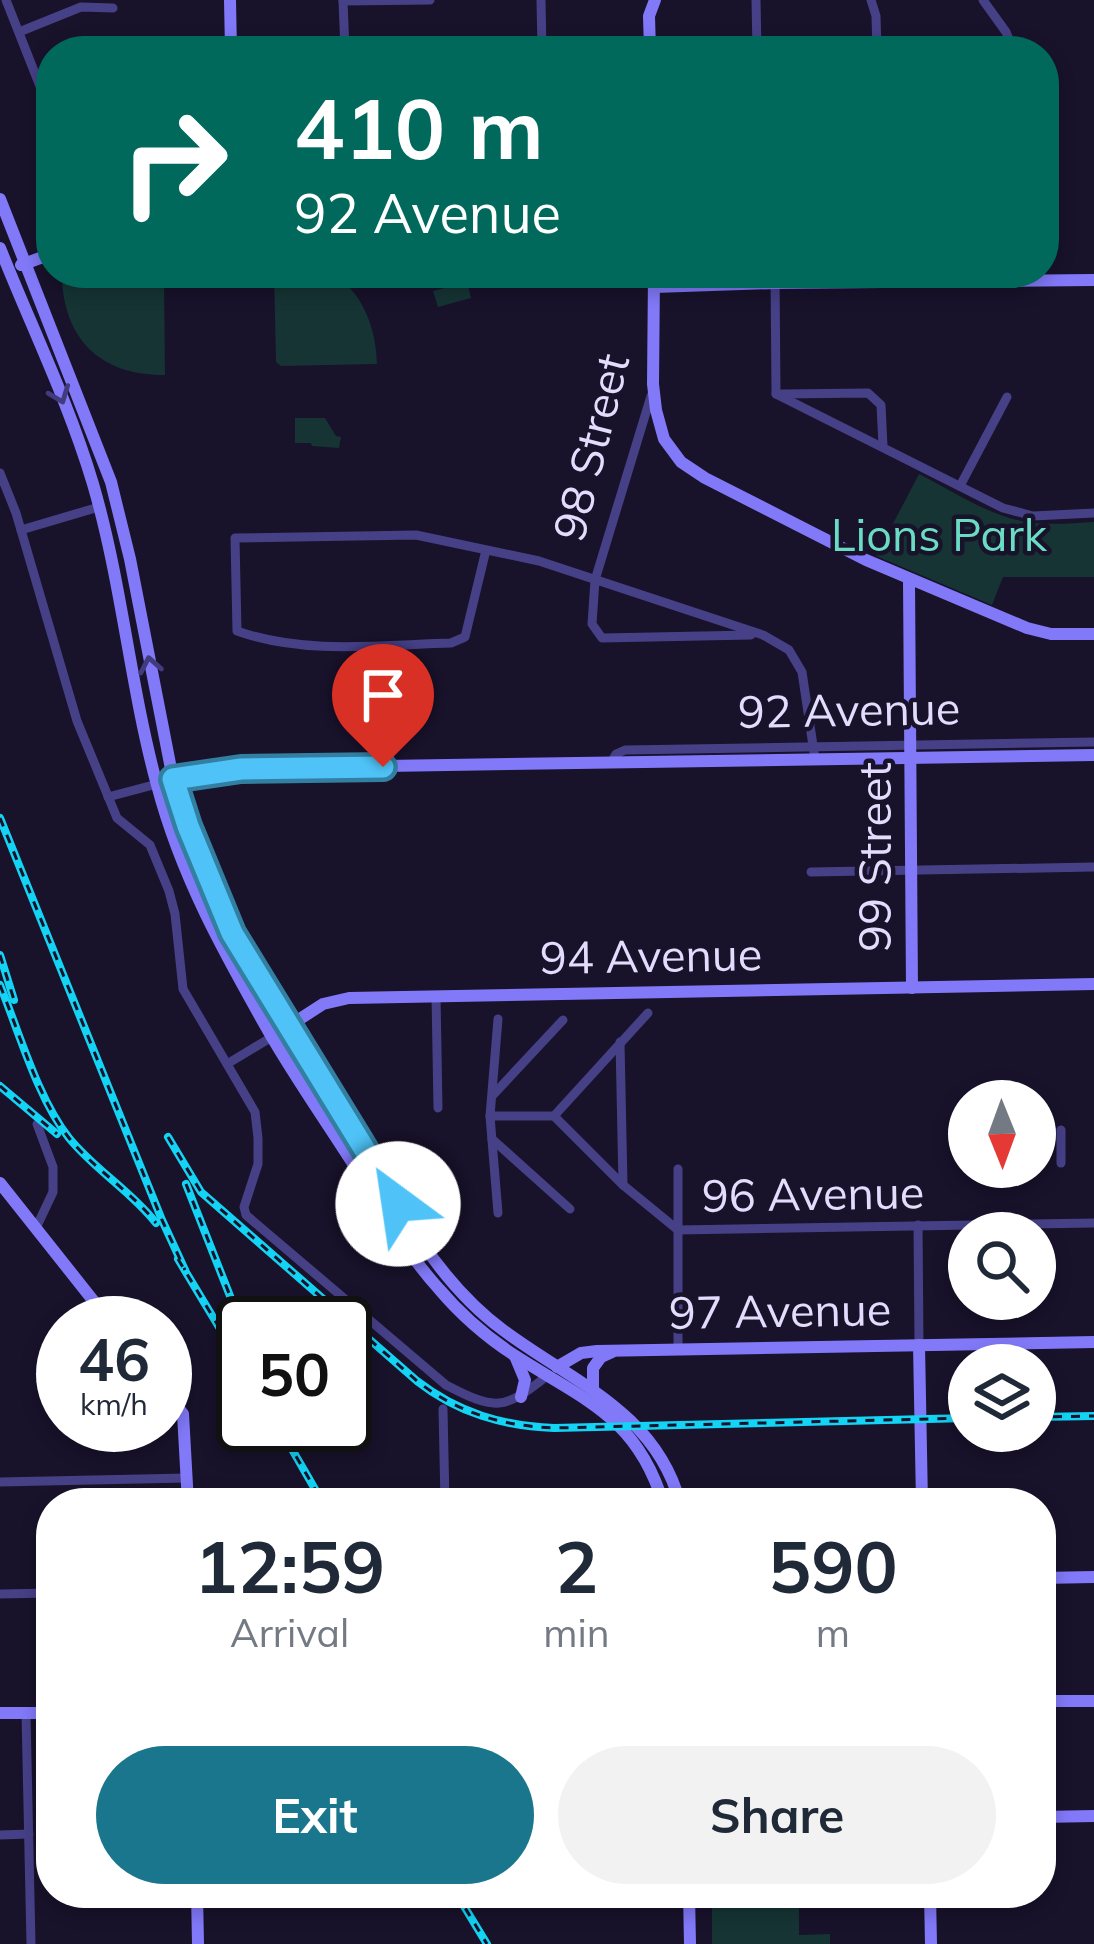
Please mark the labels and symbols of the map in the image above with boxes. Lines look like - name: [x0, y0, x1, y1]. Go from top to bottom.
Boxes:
- street label: 98 Street: [540, 348, 640, 546]
- one-way arrow: [46, 383, 70, 404]
- park label: Lions Park: [831, 506, 1048, 562]
- pin: [332, 644, 434, 767]
- one-way arrow: [138, 655, 164, 675]
- street label: 92 Avenue: [737, 679, 961, 739]
- street label: 99 Street: [846, 762, 902, 952]
- street label: 94 Avenue: [539, 925, 763, 985]
- north arrow: [948, 1080, 1056, 1188]
- position arrow: [335, 1141, 461, 1267]
- street label: 96 Avenue: [701, 1163, 925, 1223]
- street label: 97 Avenue: [668, 1280, 892, 1340]
- speed limit sign: 50: [216, 1296, 372, 1452]

